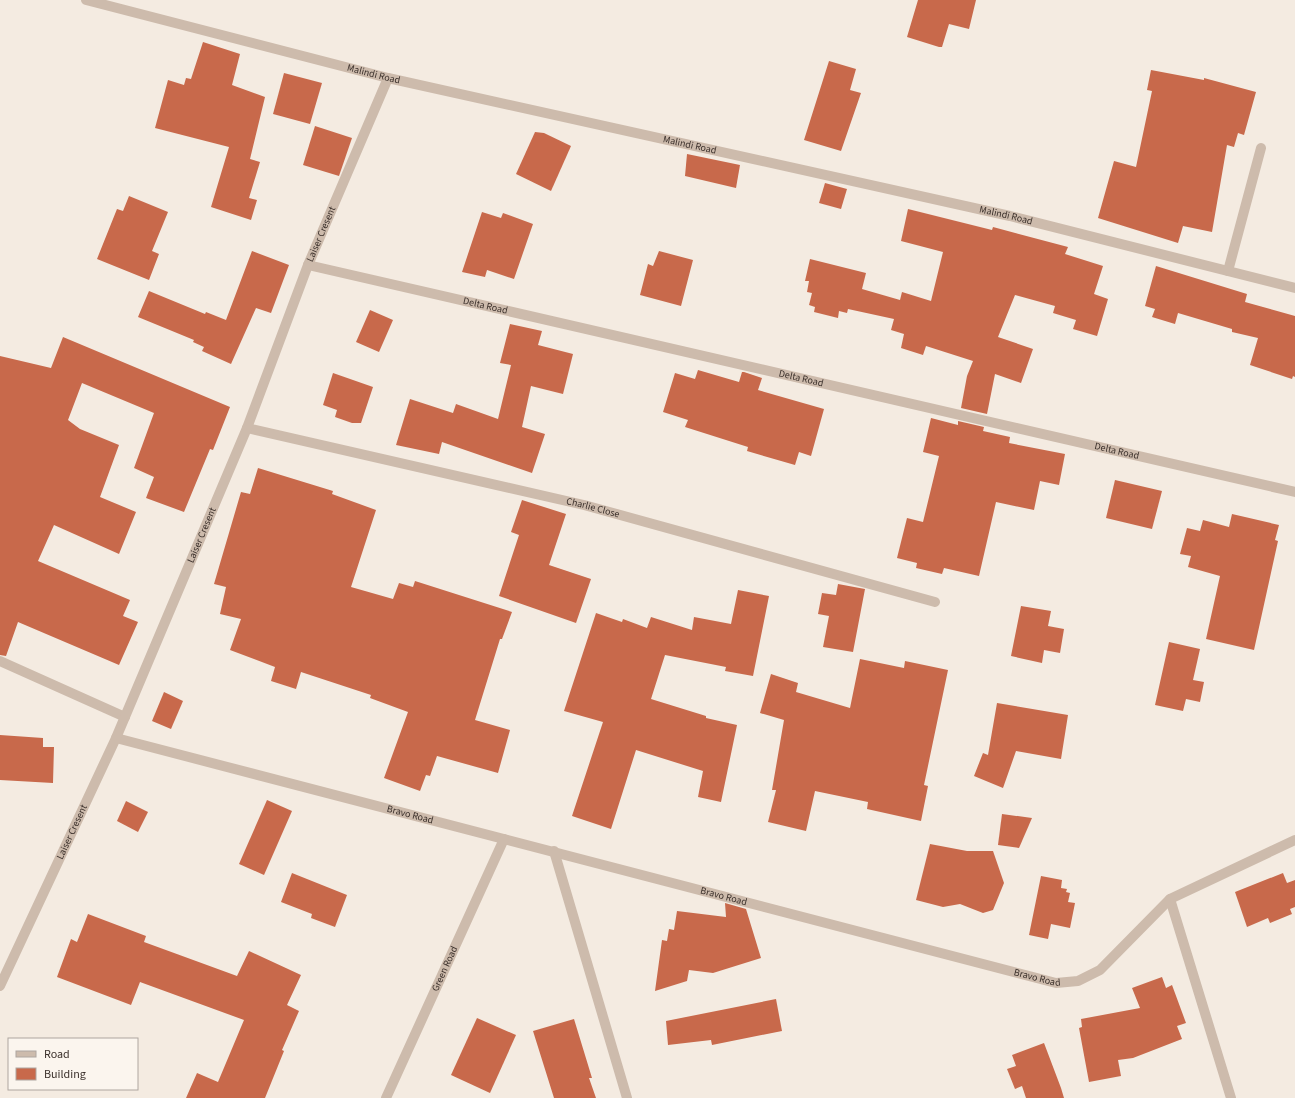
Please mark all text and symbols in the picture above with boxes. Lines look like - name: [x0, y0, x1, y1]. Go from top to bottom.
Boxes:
- street label: Malindi Road: [345, 61, 402, 87]
- street label: Malindi Road: [662, 132, 718, 158]
- street label: Malindi Road: [978, 202, 1034, 228]
- street label: Laiser Cresent: [303, 204, 340, 264]
- street label: Delta Road: [462, 294, 509, 318]
- street label: Delta Road: [777, 367, 825, 390]
- street label: Delta Road: [1093, 439, 1141, 463]
- street label: Charlie Close: [565, 494, 621, 522]
- street label: Laiser Cresent: [184, 505, 220, 565]
- street label: Laiser Cresent: [53, 802, 91, 862]
- street label: Bravo Road: [385, 802, 435, 827]
- street label: Bravo Road: [699, 884, 749, 909]
- street label: Green Road: [428, 944, 461, 994]
- street label: Bravo Road: [1012, 965, 1061, 990]
- legend: [8, 1038, 138, 1090]
- text: Road: [44, 1046, 70, 1063]
- text: Building: [44, 1066, 86, 1083]

